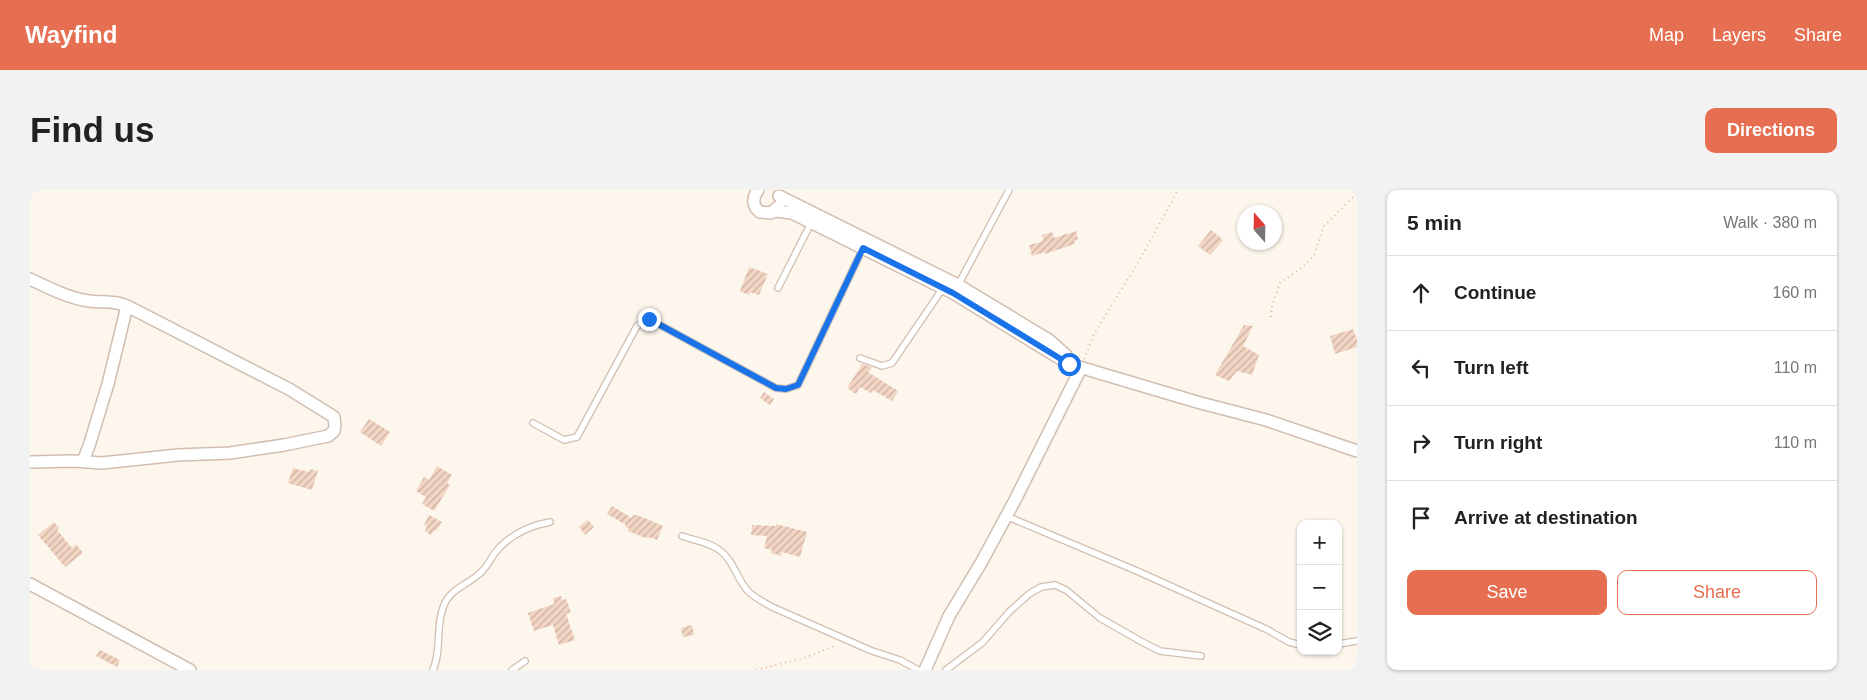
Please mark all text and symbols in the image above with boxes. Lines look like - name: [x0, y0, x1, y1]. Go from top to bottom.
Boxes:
- text: Wayfind: [25, 21, 117, 48]
- text: Map: [1649, 25, 1684, 45]
- text: Layers: [1712, 25, 1766, 45]
- text: Share: [1794, 25, 1842, 45]
- button: Directions: [1705, 108, 1837, 153]
- text: Find us: [30, 110, 154, 149]
- north arrow: [1237, 205, 1282, 250]
- text: 5 min: [1407, 211, 1462, 234]
- text: Walk · 380 m: [1723, 214, 1817, 231]
- icon: ahead: [1407, 279, 1435, 307]
- text: Continue: [1454, 282, 1536, 303]
- text: 160 m: [1773, 284, 1817, 301]
- route end: [638, 308, 661, 331]
- route start: [1058, 353, 1081, 376]
- icon: left: [1407, 354, 1435, 382]
- text: Turn left: [1454, 357, 1529, 378]
- text: 110 m: [1774, 359, 1817, 376]
- icon: right: [1407, 429, 1435, 457]
- text: Turn right: [1454, 432, 1542, 453]
- text: 110 m: [1774, 434, 1817, 451]
- icon: arrive: [1407, 504, 1435, 532]
- text: Arrive at destination: [1454, 507, 1638, 528]
- map controls: [1297, 520, 1342, 655]
- button: +: [1297, 520, 1342, 565]
- button: −: [1297, 565, 1342, 610]
- button: Save: [1407, 570, 1607, 615]
- button: Share: [1617, 570, 1817, 615]
- button: layers: [1297, 610, 1342, 655]

